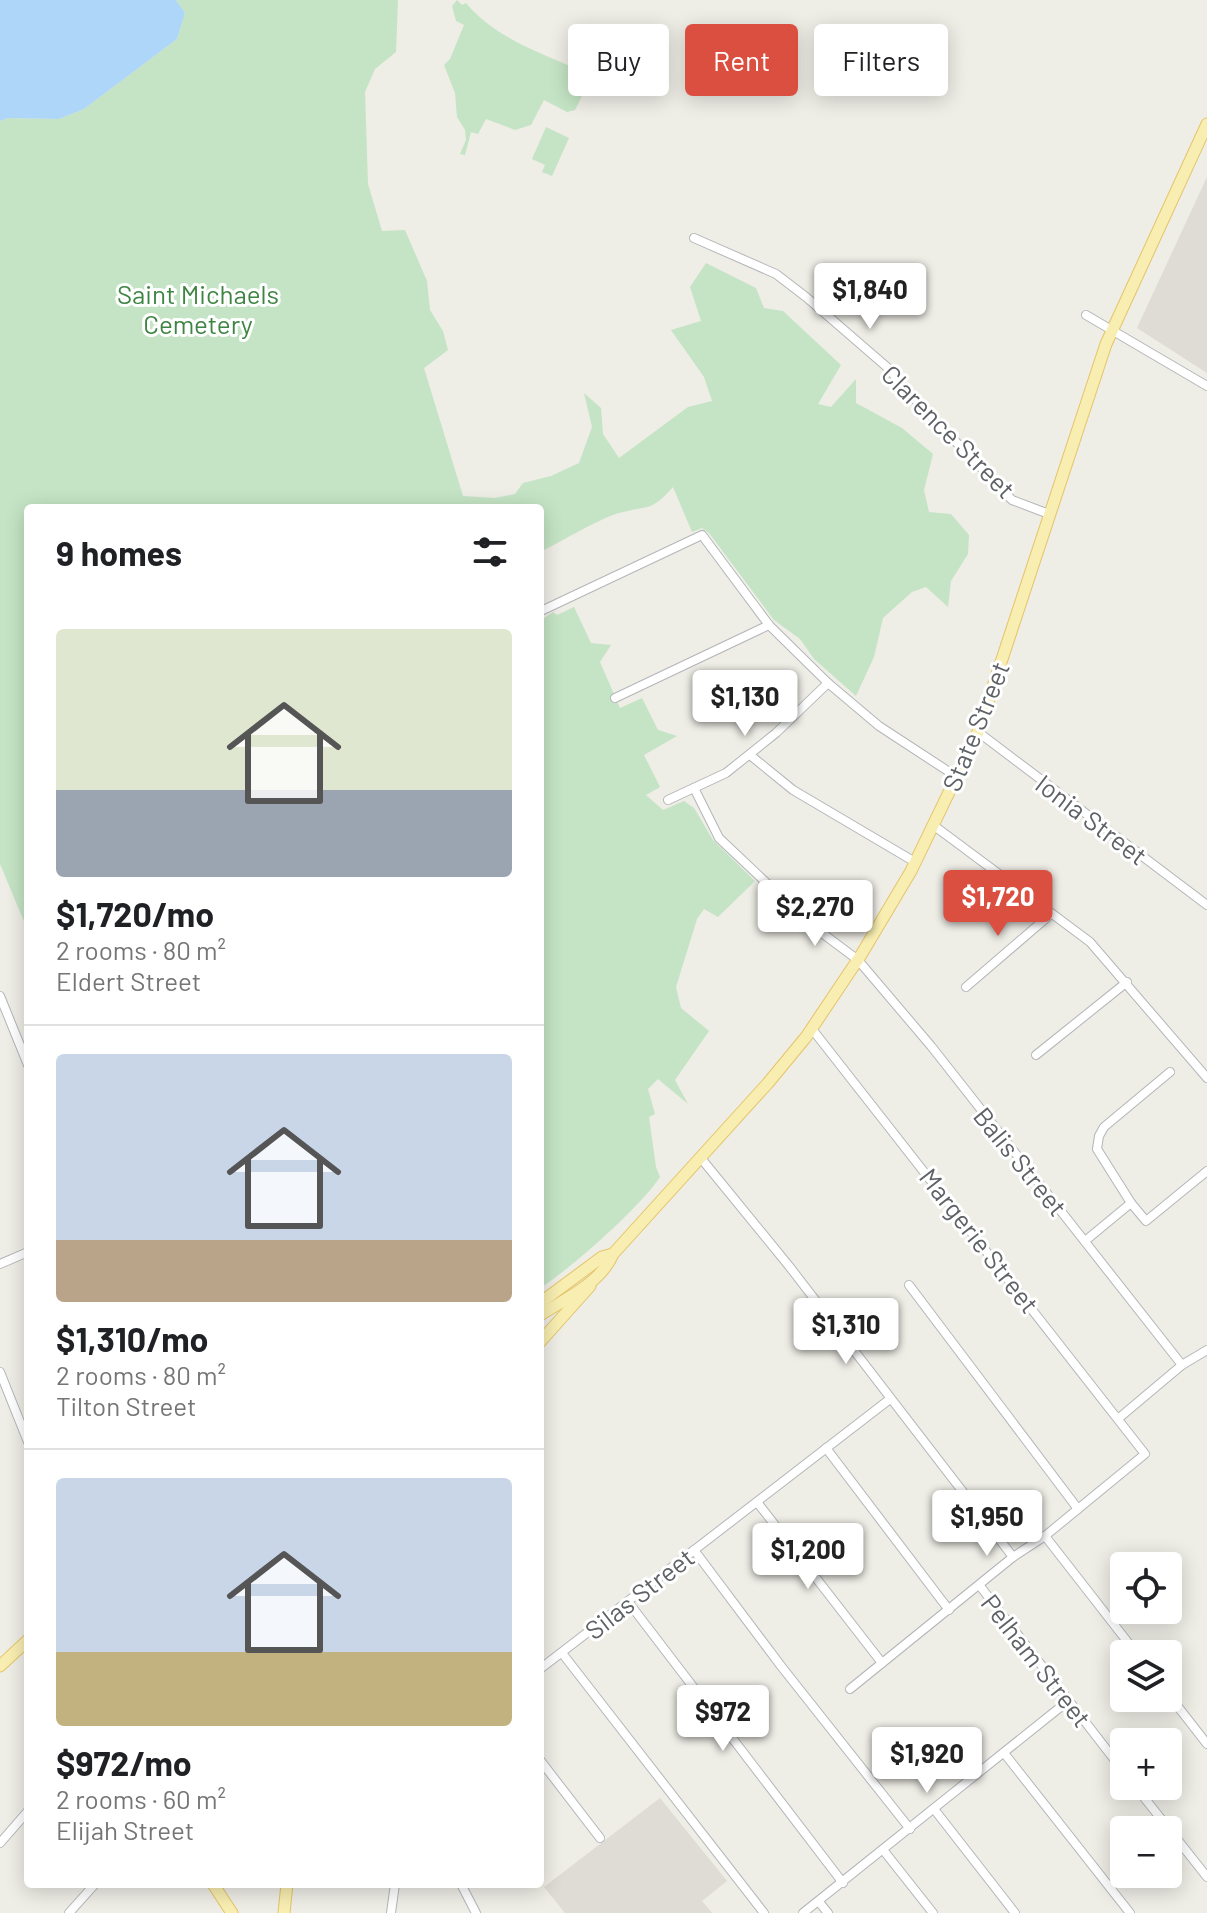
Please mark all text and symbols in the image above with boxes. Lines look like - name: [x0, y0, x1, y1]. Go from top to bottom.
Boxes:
- chip: Buy: [568, 24, 669, 96]
- chip: Rent: [685, 24, 798, 96]
- chip: Filters: [814, 24, 948, 96]
- pin: $1,840: [805, 263, 935, 331]
- text: $1,840: [832, 273, 908, 304]
- park label: Saint Michaels Cemetery: [117, 278, 279, 339]
- street label: Clarence Street: [876, 358, 1022, 504]
- icon: filters: [468, 530, 512, 574]
- text: 9 homes: [56, 532, 182, 573]
- street label: State Street: [935, 657, 1015, 795]
- pin: $1,130: [680, 670, 810, 738]
- text: $1,130: [710, 680, 780, 711]
- icon: home: [212, 681, 356, 825]
- street label: Ionia Street: [1030, 767, 1154, 871]
- pin: $1,720: [933, 870, 1063, 938]
- pin: $2,270: [750, 880, 880, 948]
- text: $1,720: [961, 880, 1035, 911]
- text: $2,270: [776, 890, 854, 921]
- text: $1,720/mo: [56, 893, 214, 934]
- text: 2 rooms · 80 m²: [56, 934, 226, 965]
- text: Eldert Street: [56, 965, 201, 996]
- street label: Balis Street: [968, 1100, 1074, 1222]
- icon: home: [212, 1106, 356, 1250]
- street label: Margerie Street: [914, 1162, 1046, 1318]
- pin: $1,310: [781, 1298, 911, 1366]
- text: $1,310: [812, 1308, 880, 1339]
- text: $1,310/mo: [56, 1318, 209, 1359]
- text: 2 rooms · 80 m²: [56, 1359, 226, 1390]
- text: Tilton Street: [56, 1390, 196, 1421]
- pin: $1,950: [922, 1490, 1052, 1558]
- text: $1,950: [950, 1500, 1024, 1531]
- pin: $1,200: [743, 1523, 873, 1591]
- icon: home: [212, 1530, 356, 1674]
- text: $1,200: [770, 1533, 846, 1564]
- street label: Silas Street: [578, 1541, 700, 1645]
- map controls: [1110, 1552, 1182, 1888]
- button: locate: [1110, 1552, 1182, 1624]
- street label: Pelham Street: [976, 1588, 1098, 1732]
- button: layers: [1110, 1640, 1182, 1712]
- pin: $972: [676, 1685, 770, 1753]
- text: $972: [695, 1695, 751, 1726]
- pin: $1,920: [862, 1727, 992, 1795]
- button: +: [1110, 1728, 1182, 1800]
- text: $1,920: [890, 1737, 964, 1768]
- text: $972/mo: [56, 1742, 192, 1783]
- text: 2 rooms · 60 m²: [56, 1783, 226, 1814]
- text: Elijah Street: [56, 1814, 194, 1845]
- button: −: [1110, 1816, 1182, 1888]

